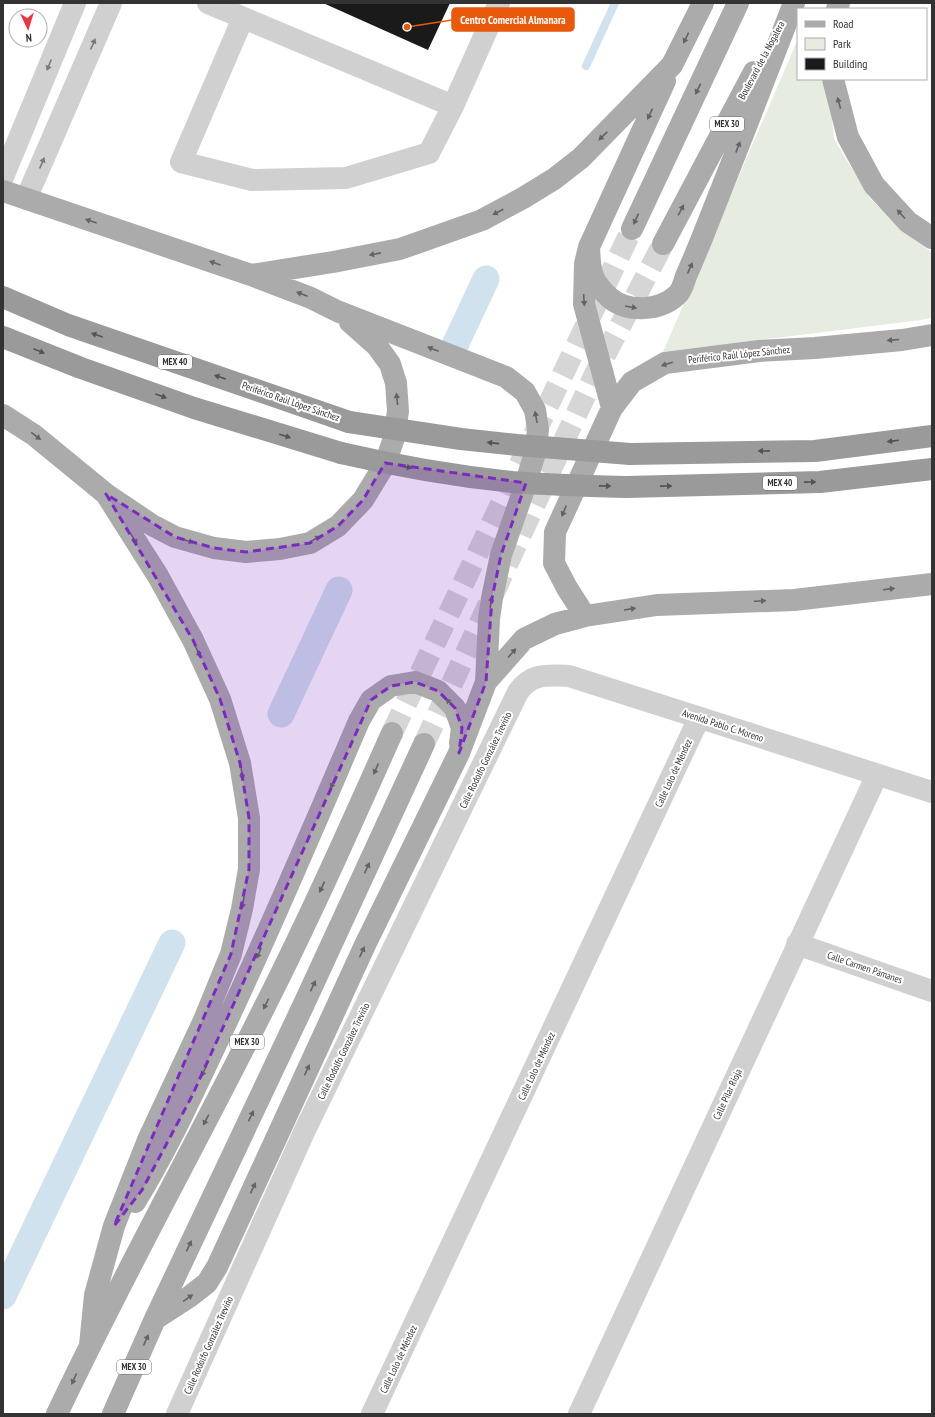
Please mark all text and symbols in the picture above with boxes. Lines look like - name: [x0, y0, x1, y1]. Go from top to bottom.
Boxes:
- north arrow: [8, 8, 48, 48]
- callout: Centro Comercial Almanara: [452, 8, 574, 31]
- legend: [797, 8, 927, 80]
- text: Centro Comercial Almanara: [460, 13, 566, 27]
- text: Road: [833, 16, 853, 31]
- street label: Boulevard de la Nogalera: [735, 19, 788, 102]
- text: N: [25, 31, 32, 45]
- one-way arrow: [683, 32, 689, 44]
- text: Park: [833, 36, 851, 51]
- one-way arrow: [90, 38, 96, 49]
- text: Building: [833, 56, 868, 71]
- one-way arrow: [46, 59, 52, 71]
- one-way arrow: [695, 83, 701, 95]
- one-way arrow: [836, 97, 842, 109]
- one-way arrow: [647, 108, 653, 119]
- road number: MEX 30: [710, 117, 744, 131]
- one-way arrow: [598, 131, 608, 141]
- one-way arrow: [735, 141, 741, 152]
- one-way arrow: [39, 156, 45, 168]
- one-way arrow: [678, 204, 684, 216]
- one-way arrow: [492, 208, 504, 215]
- one-way arrow: [897, 209, 906, 220]
- one-way arrow: [633, 214, 639, 225]
- one-way arrow: [85, 218, 97, 224]
- one-way arrow: [369, 251, 382, 257]
- one-way arrow: [208, 259, 220, 265]
- one-way arrow: [687, 262, 693, 273]
- one-way arrow: [295, 291, 307, 297]
- one-way arrow: [581, 294, 588, 306]
- one-way arrow: [625, 304, 638, 310]
- one-way arrow: [90, 332, 102, 338]
- one-way arrow: [887, 337, 899, 344]
- street label: Periférico Raúl López Sánchez: [687, 343, 791, 366]
- one-way arrow: [427, 345, 439, 351]
- one-way arrow: [34, 349, 46, 355]
- road number: MEX 40: [158, 355, 192, 369]
- one-way arrow: [660, 361, 672, 367]
- one-way arrow: [213, 374, 225, 380]
- street label: Periférico Raúl López Sánchez: [240, 379, 342, 424]
- one-way arrow: [394, 393, 401, 405]
- one-way arrow: [155, 394, 167, 400]
- one-way arrow: [533, 410, 539, 423]
- one-way arrow: [30, 432, 41, 441]
- one-way arrow: [279, 433, 291, 439]
- one-way arrow: [887, 438, 899, 444]
- one-way arrow: [487, 440, 499, 446]
- one-way arrow: [757, 448, 770, 454]
- one-way arrow: [400, 464, 413, 470]
- road number: MEX 40: [763, 476, 797, 490]
- one-way arrow: [804, 479, 816, 486]
- one-way arrow: [599, 483, 612, 489]
- one-way arrow: [660, 483, 673, 489]
- one-way arrow: [561, 505, 567, 517]
- one-way arrow: [131, 533, 138, 545]
- one-way arrow: [309, 536, 321, 543]
- one-way arrow: [182, 538, 194, 544]
- one-way arrow: [883, 585, 895, 592]
- one-way arrow: [488, 595, 494, 608]
- one-way arrow: [754, 598, 767, 604]
- one-way arrow: [624, 606, 636, 612]
- one-way arrow: [195, 646, 201, 657]
- one-way arrow: [507, 648, 516, 659]
- one-way arrow: [446, 698, 455, 708]
- street label: Avenida Pablo C. Moreno: [680, 706, 765, 745]
- street label: Calle Rodolfo González Treviño: [456, 710, 515, 811]
- street label: Calle Lolo de Méndez: [652, 737, 695, 809]
- one-way arrow: [373, 763, 379, 774]
- one-way arrow: [239, 768, 245, 780]
- one-way arrow: [329, 777, 335, 789]
- one-way arrow: [364, 862, 370, 873]
- one-way arrow: [319, 881, 325, 892]
- one-way arrow: [240, 897, 246, 909]
- one-way arrow: [359, 947, 365, 958]
- one-way arrow: [255, 948, 261, 960]
- street label: Calle Carmen Pámanes: [826, 949, 905, 987]
- one-way arrow: [310, 979, 316, 991]
- one-way arrow: [263, 998, 269, 1010]
- street label: Calle Rodolfo González Treviño: [314, 1001, 373, 1102]
- street label: Calle Lolo de Méndez: [515, 1030, 558, 1102]
- road number: MEX 30: [230, 1035, 264, 1049]
- one-way arrow: [305, 1064, 311, 1076]
- one-way arrow: [201, 1065, 207, 1077]
- street label: Calle Pilar Rioja: [710, 1067, 745, 1122]
- one-way arrow: [248, 1110, 254, 1122]
- one-way arrow: [203, 1114, 210, 1125]
- one-way arrow: [250, 1183, 256, 1194]
- one-way arrow: [186, 1240, 192, 1252]
- street label: Calle Rodolfo González Treviño: [181, 1294, 236, 1396]
- one-way arrow: [182, 1294, 193, 1302]
- street label: Calle Lolo de Méndez: [377, 1323, 420, 1395]
- one-way arrow: [142, 1334, 149, 1346]
- road number: MEX 30: [117, 1360, 151, 1374]
- one-way arrow: [70, 1374, 76, 1386]

